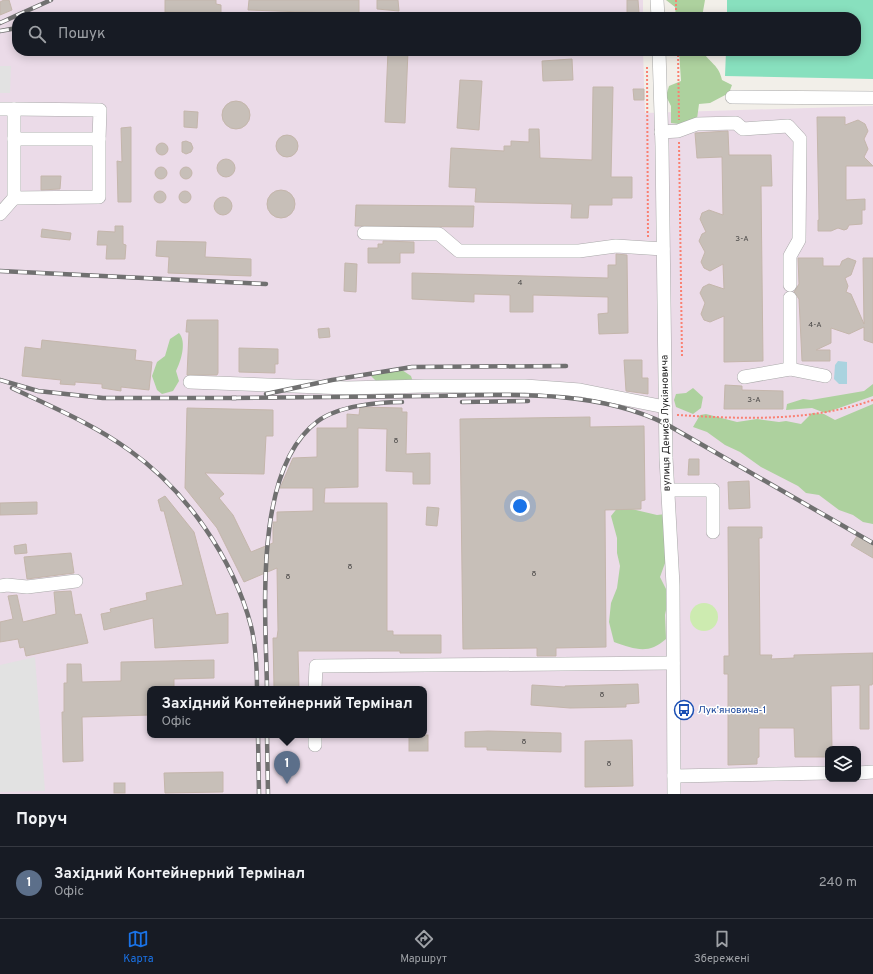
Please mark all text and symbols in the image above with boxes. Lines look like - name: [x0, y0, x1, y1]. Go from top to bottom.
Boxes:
- search box: [12, 12, 861, 56]
- icon: search: [26, 23, 48, 45]
- text: Пошук: [58, 25, 106, 44]
- house number: 3-А: [735, 234, 749, 244]
- house number: 4: [518, 278, 523, 288]
- house number: 4-А: [808, 320, 822, 330]
- street label: вулиця Дениса Лукіяновича: [658, 355, 674, 491]
- house number: 3-А: [747, 395, 761, 405]
- house number: 8: [394, 436, 399, 446]
- your location: [510, 496, 530, 516]
- house number: 8: [348, 562, 353, 572]
- house number: 8: [532, 569, 537, 579]
- house number: 8: [286, 572, 291, 582]
- popup: [147, 686, 427, 738]
- house number: 8: [600, 690, 605, 700]
- text: Західний Контейнерний Термінал: [161, 695, 413, 714]
- bus stop icon: Лук'яновича-1: [673, 699, 695, 721]
- place label: Лук'яновича-1: [698, 704, 766, 717]
- text: Офіс: [161, 714, 191, 730]
- house number: 8: [522, 737, 527, 747]
- map controls: [825, 746, 861, 782]
- button: layers: [825, 746, 861, 782]
- pin: 1: [274, 751, 300, 784]
- house number: 8: [607, 759, 612, 769]
- text: Поруч: [16, 809, 68, 831]
- text: Західний Контейнерний Термінал: [54, 865, 305, 884]
- text: 1: [26, 875, 32, 891]
- text: 240 m: [819, 875, 857, 891]
- text: Офіс: [54, 884, 84, 900]
- tab: Карта: [123, 928, 154, 966]
- tab: Маршрут: [400, 928, 447, 966]
- tab: Збережені: [694, 928, 750, 966]

